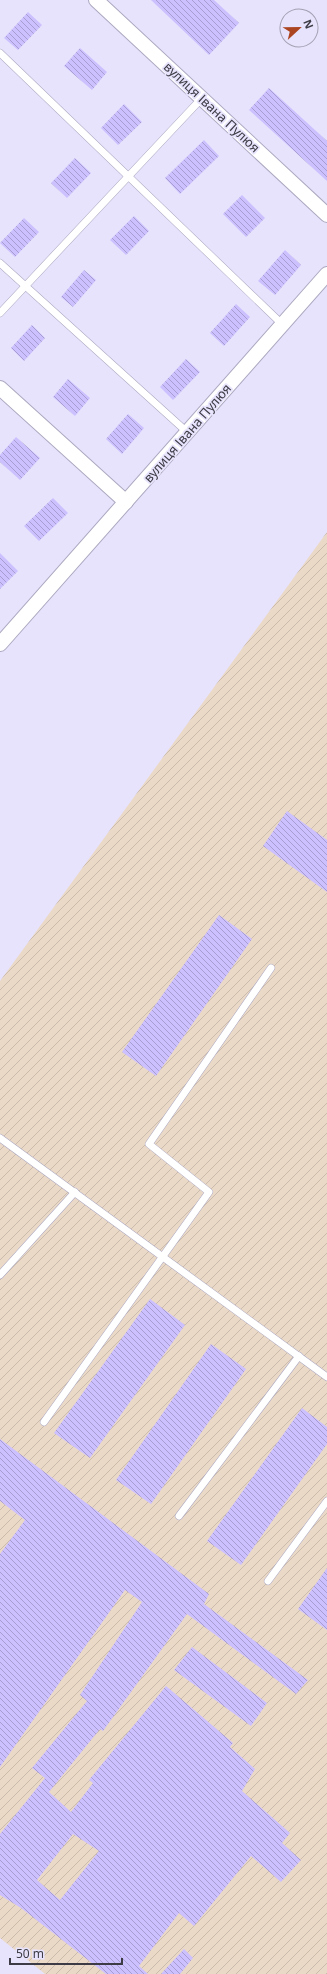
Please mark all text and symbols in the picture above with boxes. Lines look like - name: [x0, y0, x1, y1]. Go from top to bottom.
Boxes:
- north arrow: [279, 8, 319, 48]
- text: N: [300, 17, 317, 31]
- street label: вулиця Івана Пулюя: [160, 58, 264, 156]
- street label: вулиця Івана Пулюя: [139, 380, 235, 486]
- scale bar: [10, 1940, 122, 1966]
- text: 50 m: [16, 1945, 44, 1962]

